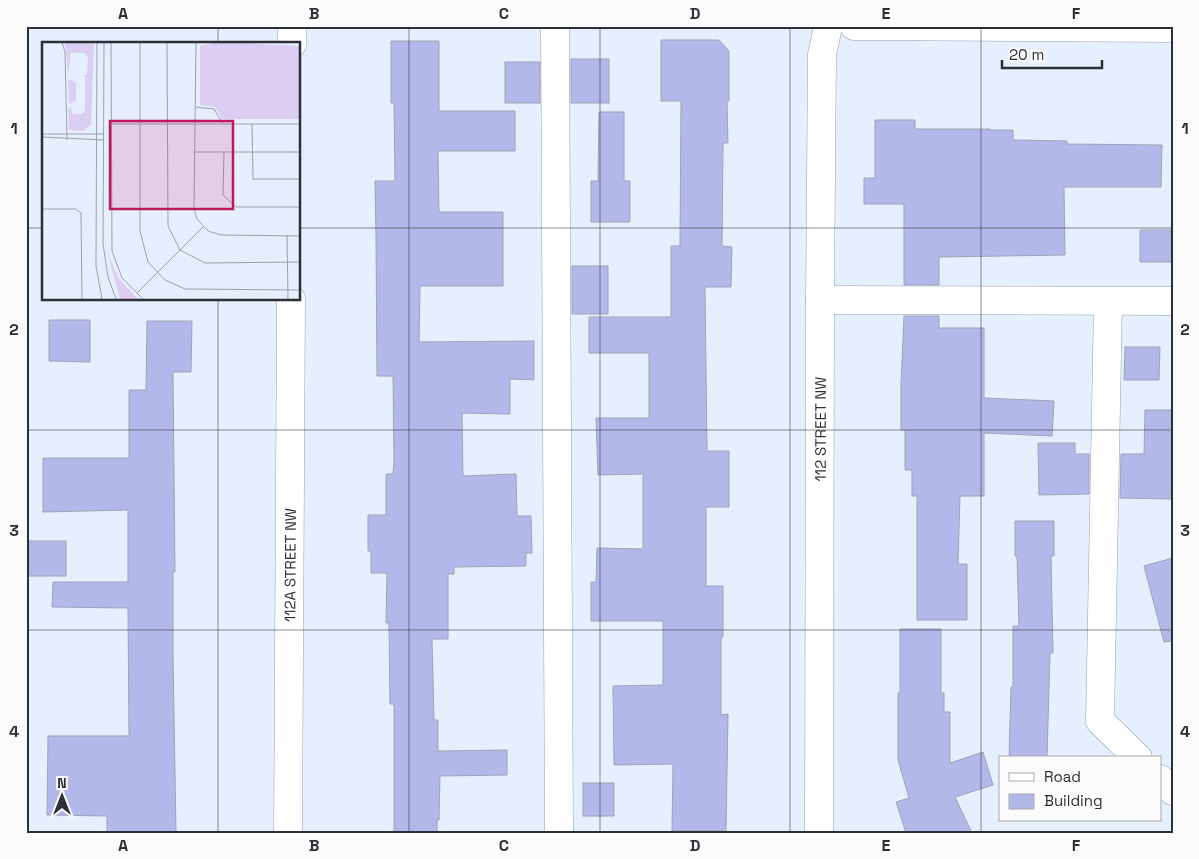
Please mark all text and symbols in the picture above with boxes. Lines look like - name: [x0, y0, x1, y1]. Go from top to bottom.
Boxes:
- text: A: [118, 3, 128, 24]
- text: B: [309, 3, 319, 24]
- text: C: [499, 3, 509, 24]
- text: D: [690, 3, 700, 24]
- text: E: [882, 3, 891, 24]
- text: F: [1072, 3, 1081, 24]
- scale bar: [1002, 38, 1102, 70]
- inset map: [42, 42, 300, 300]
- text: 20 m: [1009, 45, 1044, 64]
- text: 1: [10, 118, 18, 139]
- text: 1: [1181, 118, 1189, 139]
- text: 2: [9, 319, 19, 340]
- text: 2: [1180, 319, 1190, 340]
- street label: 112 STREET NW: [810, 377, 829, 481]
- street label: 112A STREET NW: [280, 508, 299, 622]
- text: 3: [9, 520, 19, 541]
- text: 3: [1180, 520, 1190, 541]
- text: 4: [9, 721, 19, 742]
- text: 4: [1180, 721, 1190, 742]
- legend: [999, 756, 1162, 822]
- text: Road: [1044, 767, 1081, 786]
- north arrow: [38, 772, 88, 822]
- text: N: [57, 774, 67, 792]
- text: Building: [1044, 791, 1103, 810]
- text: A: [118, 835, 128, 856]
- text: B: [309, 835, 319, 856]
- text: C: [499, 835, 509, 856]
- text: D: [690, 835, 700, 856]
- text: E: [882, 835, 891, 856]
- text: F: [1072, 835, 1081, 856]

